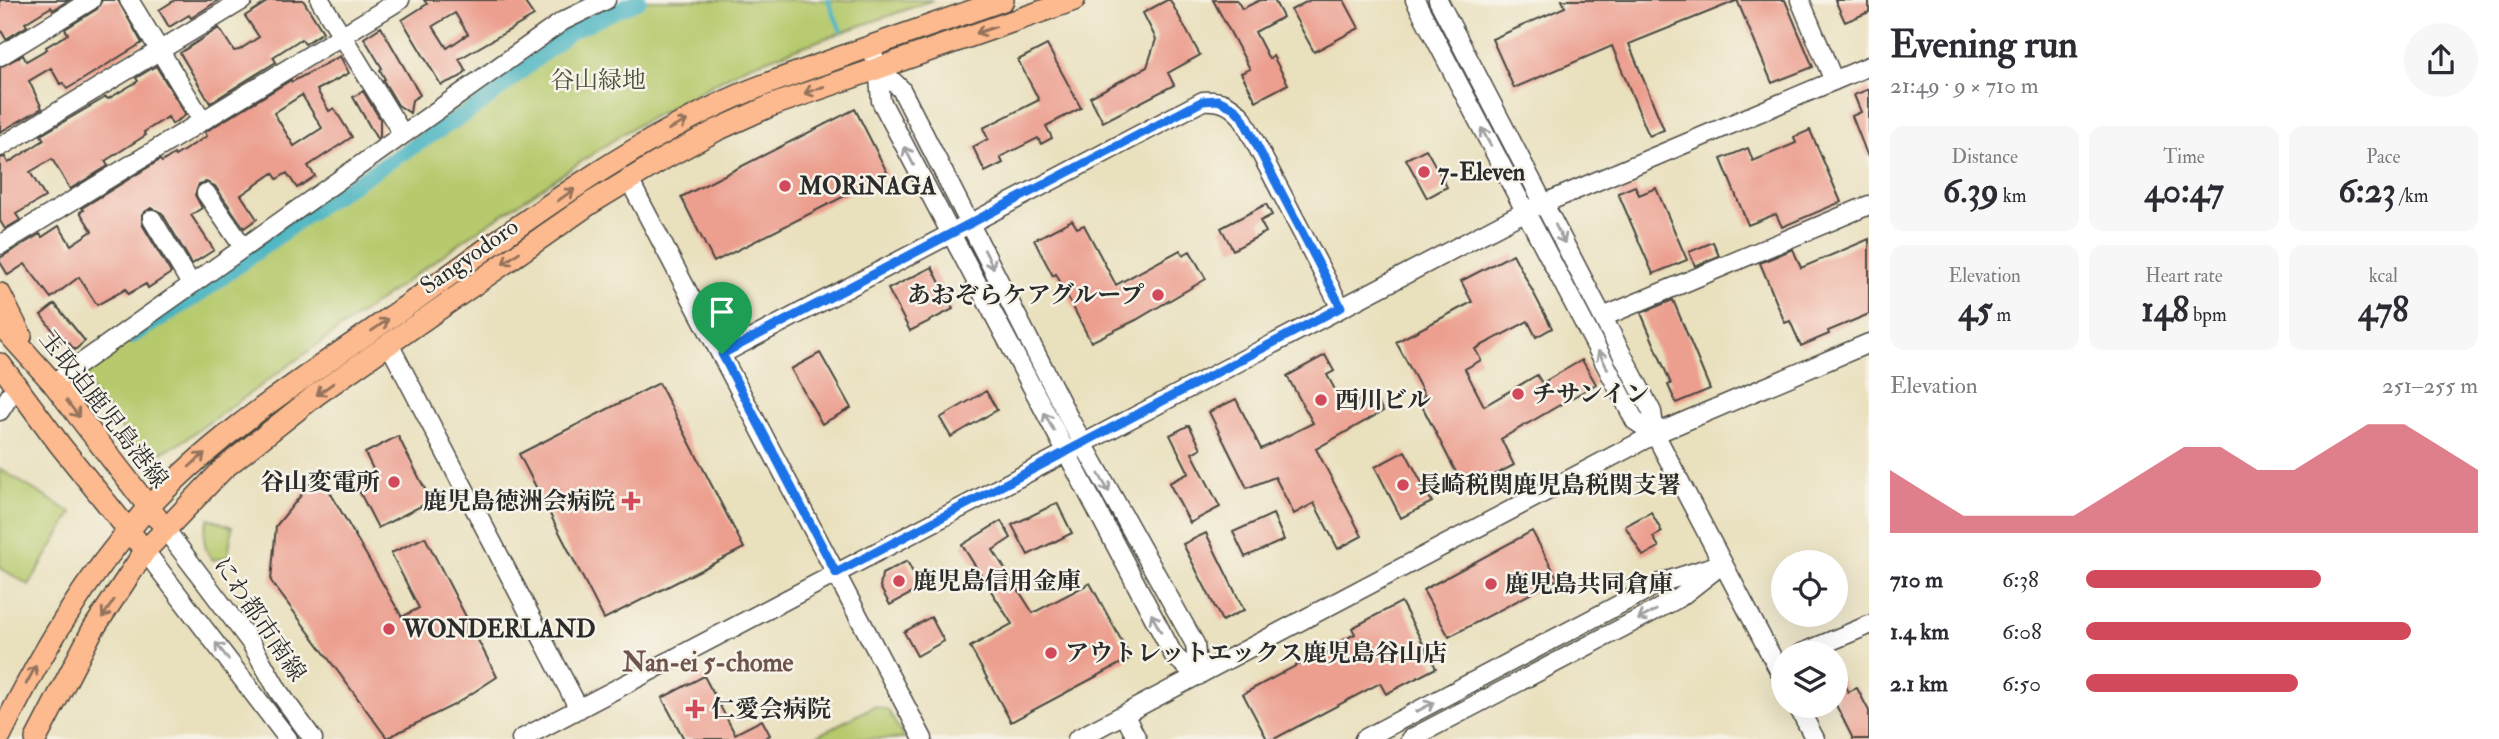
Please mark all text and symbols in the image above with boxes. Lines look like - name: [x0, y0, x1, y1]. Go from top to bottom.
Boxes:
- text: Evening run: [1890, 21, 2078, 69]
- button: share: [2404, 23, 2478, 97]
- one-way arrow: [975, 24, 997, 37]
- park label: 谷山緑地: [550, 65, 646, 96]
- text: 21:49 · 9 × 710 m: [1890, 71, 2039, 100]
- one-way arrow: [803, 85, 825, 97]
- one-way arrow: [667, 118, 688, 132]
- one-way arrow: [1479, 127, 1493, 147]
- text: Distance: [1951, 145, 2018, 169]
- text: Time: [2163, 145, 2205, 169]
- text: Pace: [2366, 145, 2400, 169]
- one-way arrow: [902, 146, 916, 167]
- place label: 7-Eleven: [1438, 157, 1526, 188]
- marker: 7-Eleven: [1416, 164, 1432, 180]
- text: 6.39: [1943, 169, 1999, 213]
- text: 40:47: [2144, 169, 2224, 213]
- text: 6:23: [2338, 169, 2396, 213]
- place label: MORiNAGA: [798, 171, 937, 202]
- marker: MORiNAGA: [777, 178, 793, 194]
- text: km: [1999, 184, 2026, 208]
- text: /km: [2396, 184, 2428, 208]
- one-way arrow: [556, 188, 576, 202]
- street label: Sangyodoro: [414, 211, 525, 302]
- one-way arrow: [1553, 223, 1567, 244]
- one-way arrow: [982, 248, 996, 269]
- one-way arrow: [502, 251, 521, 265]
- text: Elevation: [1948, 264, 2021, 288]
- text: Heart rate: [2145, 264, 2223, 288]
- text: kcal: [2369, 264, 2398, 288]
- place label: あおぞらケアグループ: [907, 280, 1145, 311]
- pin: [692, 282, 752, 354]
- marker: あおぞらケアグループ: [1150, 287, 1166, 303]
- text: 45: [1958, 288, 1992, 332]
- text: 148: [2141, 288, 2189, 332]
- text: 478: [2358, 288, 2409, 332]
- icon: arrive: [703, 293, 741, 331]
- text: m: [1992, 303, 2011, 327]
- text: bpm: [2189, 303, 2227, 327]
- one-way arrow: [370, 318, 389, 332]
- street label: 玉取迫鹿児島港線: [32, 324, 175, 494]
- one-way arrow: [1596, 350, 1609, 371]
- text: Elevation: [1890, 371, 1978, 400]
- text: 251–255 m: [2382, 371, 2478, 400]
- place label: チサンイン: [1532, 379, 1650, 410]
- one-way arrow: [316, 382, 335, 396]
- place label: 西川ビル: [1335, 385, 1431, 416]
- marker: チサンイン: [1510, 386, 1526, 402]
- marker: 西川ビル: [1313, 392, 1329, 408]
- one-way arrow: [66, 400, 81, 418]
- one-way arrow: [1042, 412, 1056, 433]
- one-way arrow: [188, 452, 206, 468]
- place label: 谷山変電所: [260, 467, 380, 498]
- place label: 長崎税関鹿児島税関支署: [1417, 470, 1681, 501]
- one-way arrow: [1098, 472, 1111, 493]
- marker: 谷山変電所: [386, 474, 402, 490]
- marker: 長崎税関鹿児島税関支署: [1395, 477, 1411, 493]
- place label: 鹿児島徳洲会病院: [423, 486, 615, 517]
- marker: 鹿児島徳洲会病院: [621, 491, 641, 511]
- map controls: [1771, 550, 1848, 718]
- button: locate: [1771, 550, 1848, 627]
- street label: にわ都市南線: [206, 551, 313, 688]
- text: 710 m: [1890, 565, 1943, 594]
- text: 6:38: [2002, 565, 2039, 594]
- place label: 鹿児島信用金庫: [913, 566, 1081, 597]
- place label: 鹿児島共同倉庫: [1505, 569, 1673, 600]
- marker: 鹿児島信用金庫: [891, 573, 907, 589]
- marker: 鹿児島共同倉庫: [1483, 576, 1499, 592]
- one-way arrow: [101, 599, 115, 618]
- one-way arrow: [1637, 609, 1658, 622]
- one-way arrow: [1149, 613, 1163, 634]
- place label: WONDERLAND: [402, 614, 595, 645]
- text: 1.4 km: [1890, 617, 1949, 646]
- text: 6:08: [2002, 617, 2042, 646]
- marker: WONDERLAND: [381, 621, 397, 637]
- place label: アウトレットエックス鹿児島谷山店: [1065, 638, 1447, 669]
- button: layers: [1771, 641, 1848, 718]
- one-way arrow: [215, 642, 230, 661]
- marker: アウトレットエックス鹿児島谷山店: [1043, 645, 1059, 661]
- district label: Nan-ei 5-chome: [621, 647, 794, 679]
- one-way arrow: [24, 665, 38, 685]
- text: 2.1 km: [1890, 669, 1948, 698]
- text: 6:50: [2002, 669, 2041, 698]
- place label: 仁愛会病院: [711, 694, 831, 725]
- marker: 仁愛会病院: [685, 699, 705, 719]
- one-way arrow: [1414, 700, 1435, 713]

